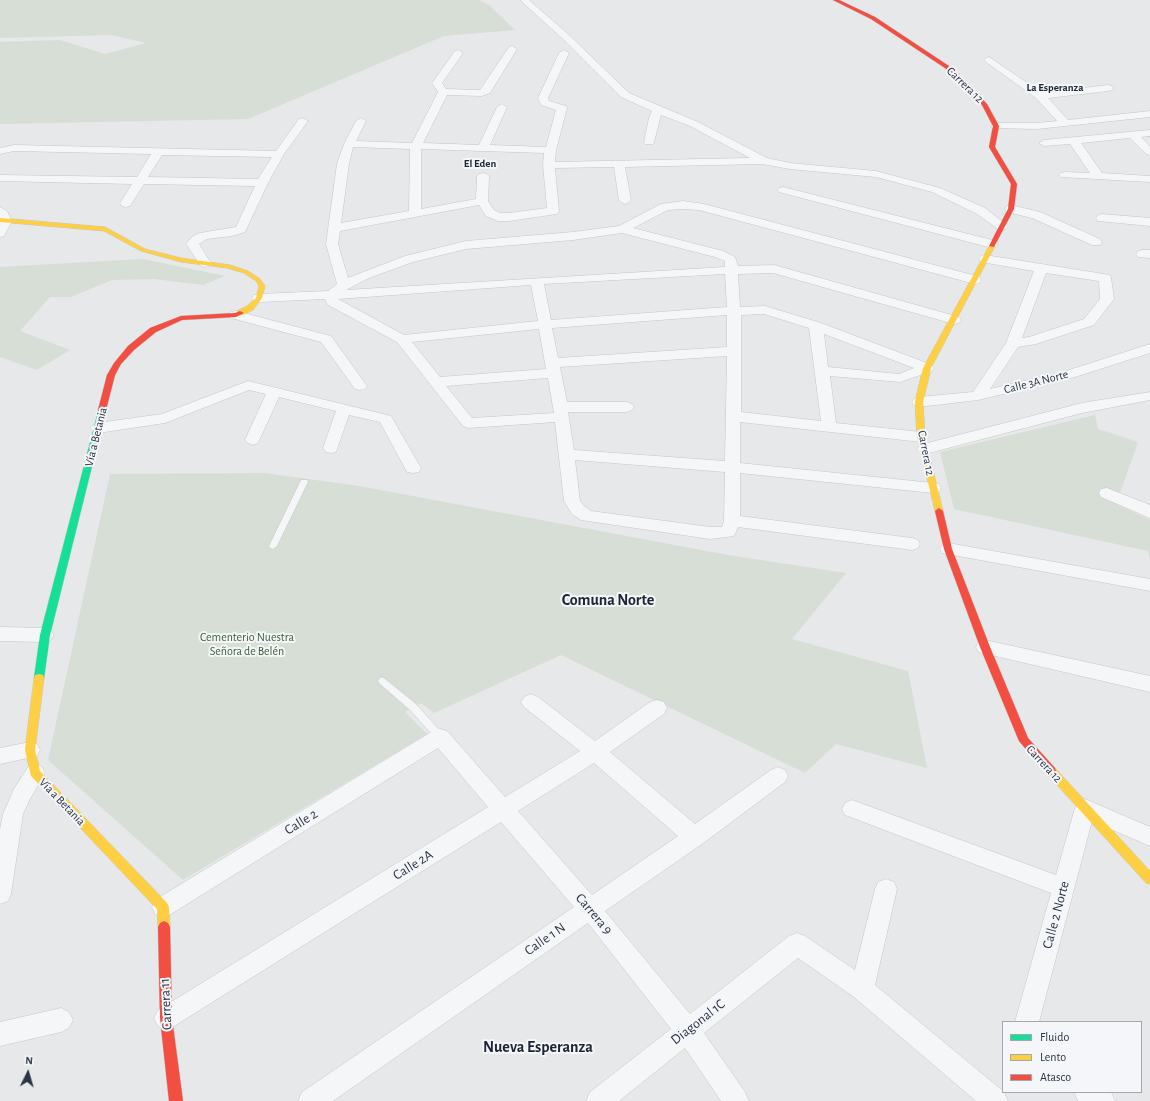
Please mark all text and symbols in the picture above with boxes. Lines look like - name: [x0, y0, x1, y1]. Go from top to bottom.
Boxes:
- street label: Carrera 12: [944, 64, 986, 106]
- district label: La Esperanza: [1026, 81, 1084, 95]
- district label: El Eden: [464, 157, 496, 171]
- street label: Calle 3A Norte: [1002, 367, 1070, 397]
- street label: Vía a Betania: [82, 406, 110, 468]
- street label: Carrera 12: [915, 429, 937, 477]
- district label: Comuna Norte: [562, 590, 654, 610]
- park label: Cementerio Nuestra Señora de Belén: [200, 630, 294, 658]
- street label: Carrera 12: [1023, 742, 1065, 786]
- street label: Vía a Betania: [36, 775, 88, 829]
- street label: Calle 2: [281, 805, 321, 839]
- street label: Calle 2A: [390, 846, 436, 884]
- street label: Calle 2 Norte: [1039, 879, 1073, 951]
- street label: Carrera 9: [572, 890, 616, 938]
- street label: Calle 1 N: [521, 919, 569, 959]
- street label: Carrera 11: [156, 978, 176, 1030]
- street label: Diagonal 1C: [668, 996, 728, 1048]
- legend: [1002, 1021, 1142, 1093]
- text: Fluido: [1040, 1031, 1069, 1043]
- district label: Nueva Esperanza: [483, 1037, 593, 1057]
- text: Lento: [1040, 1051, 1066, 1063]
- north arrow: [8, 1053, 48, 1093]
- text: N: [25, 1055, 33, 1066]
- text: Atasco: [1040, 1071, 1071, 1083]

